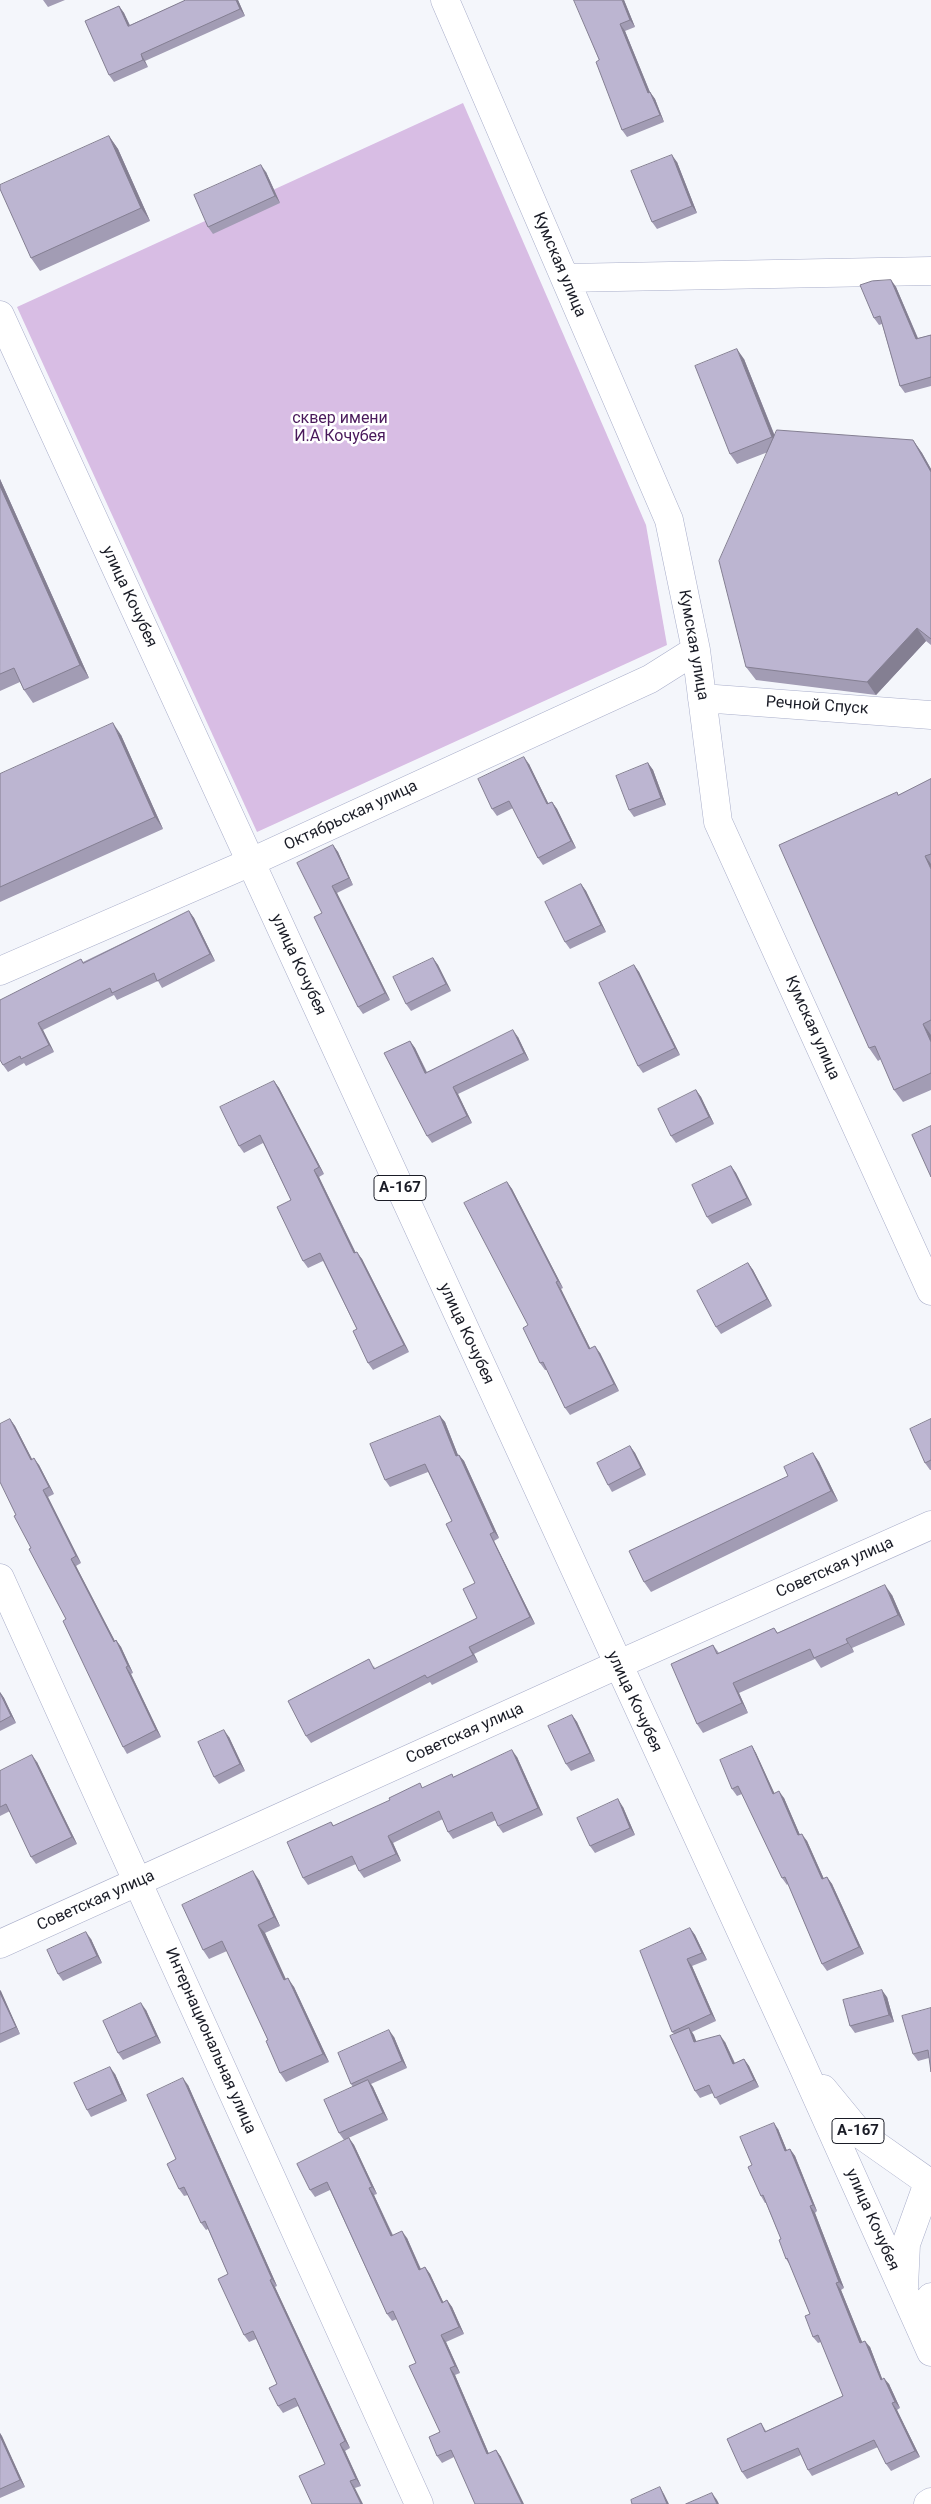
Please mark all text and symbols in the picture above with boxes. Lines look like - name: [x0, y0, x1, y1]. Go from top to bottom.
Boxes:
- street label: Кумская улица: [528, 210, 590, 320]
- park label: сквер имени И.А Кочубея: [292, 409, 388, 447]
- street label: улица Кочубея: [97, 543, 161, 651]
- street label: Кумская улица: [674, 588, 712, 702]
- street label: Речной Спуск: [765, 693, 869, 719]
- street label: Октябрьская улица: [281, 777, 421, 855]
- street label: улица Кочубея: [266, 911, 330, 1019]
- street label: Кумская улица: [780, 973, 844, 1083]
- road number: А-167: [374, 1176, 426, 1200]
- street label: улица Кочубея: [434, 1280, 498, 1388]
- street label: Советская улица: [773, 1533, 897, 1603]
- street label: улица Кочубея: [602, 1648, 666, 1756]
- street label: Советская улица: [403, 1699, 527, 1769]
- street label: Советская улица: [34, 1866, 158, 1936]
- street label: Интернациональная улица: [160, 1945, 260, 2137]
- road number: А-167: [832, 2118, 884, 2144]
- street label: улица Кочубея: [841, 2166, 903, 2274]

